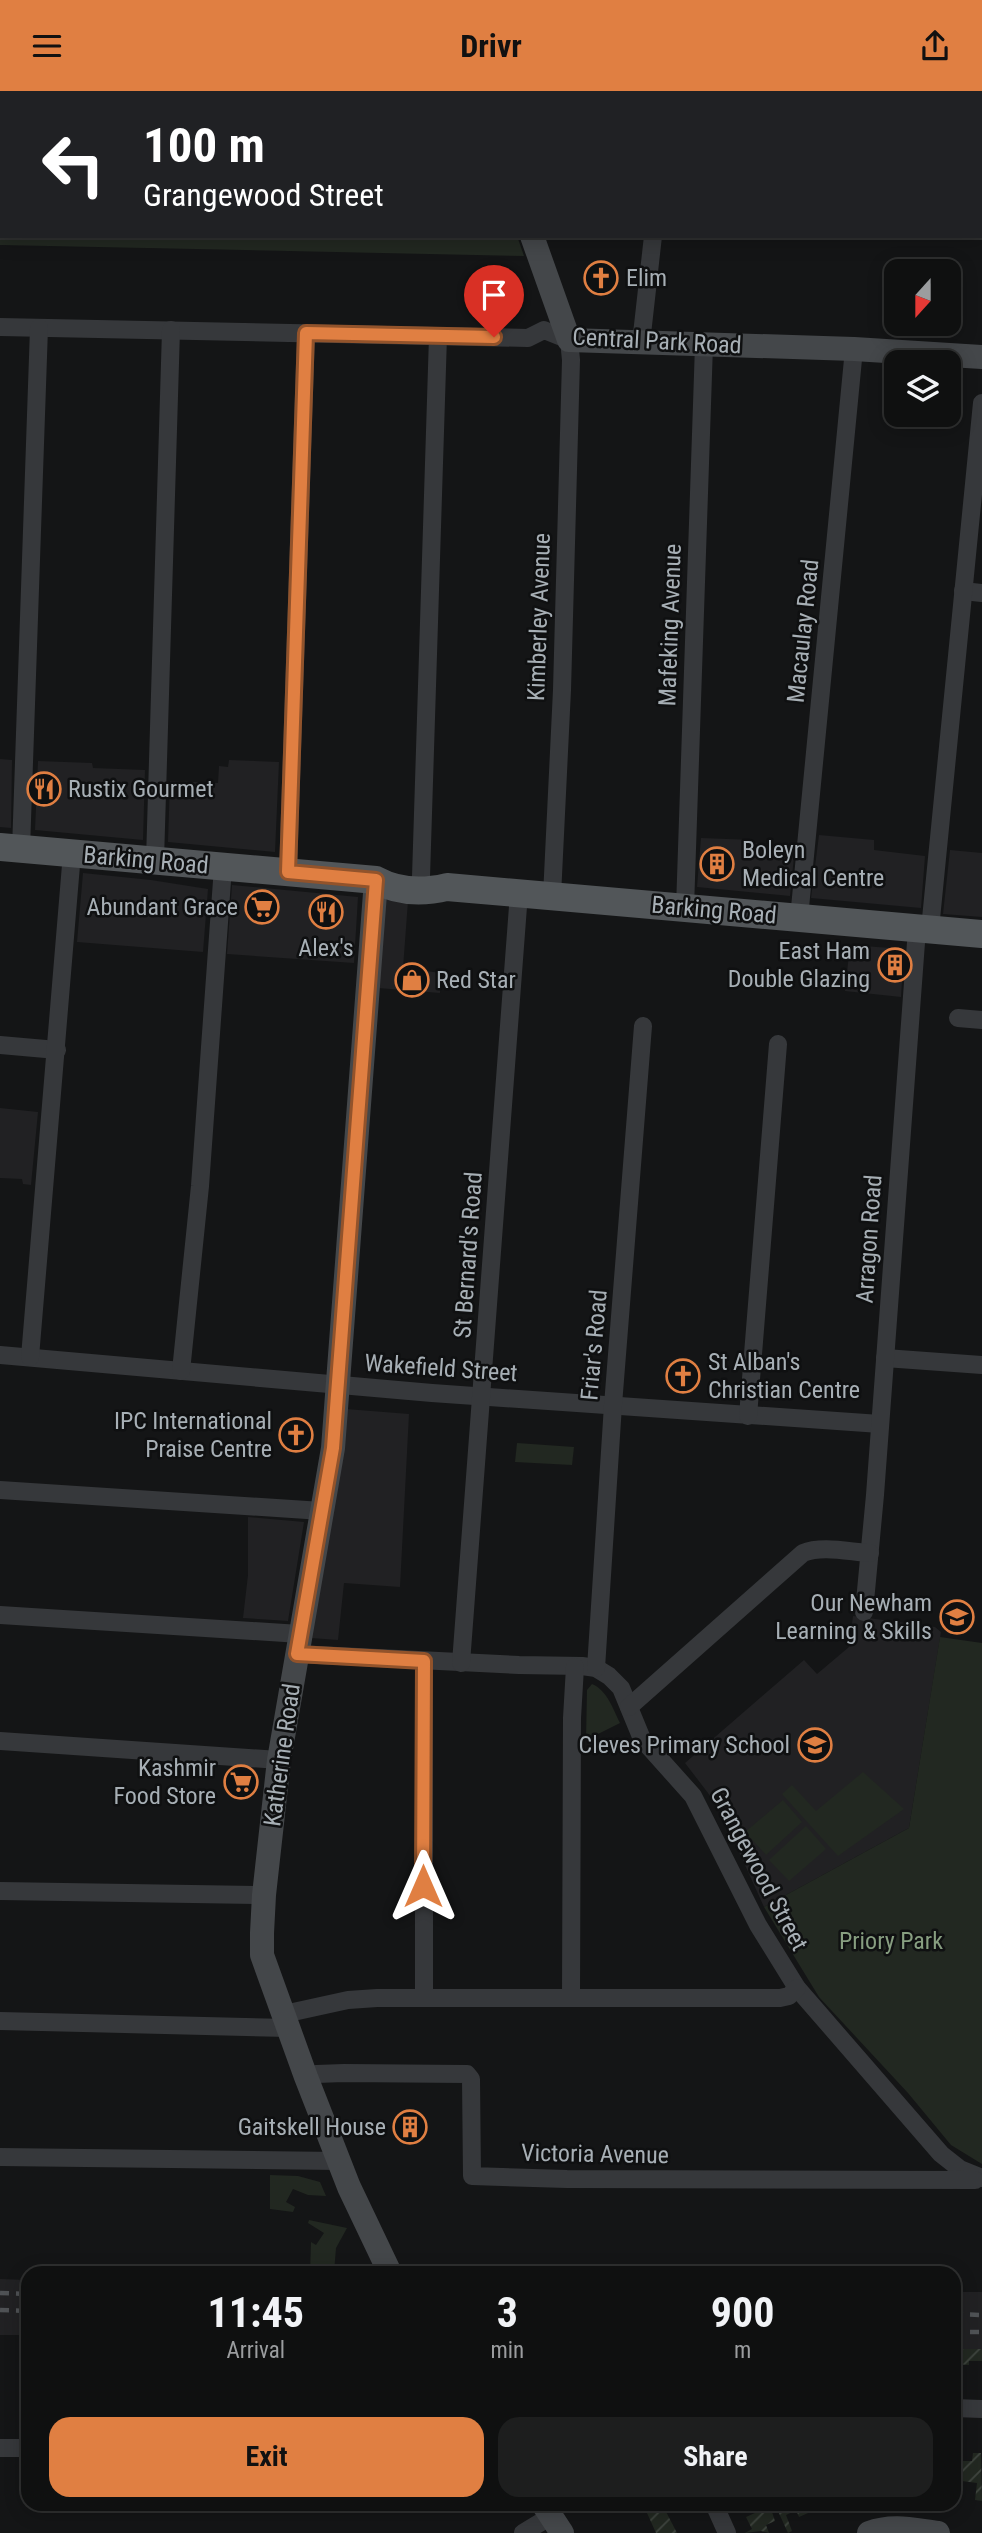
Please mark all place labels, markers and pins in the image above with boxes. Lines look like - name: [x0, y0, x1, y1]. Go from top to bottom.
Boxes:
- church icon: Elim: [582, 259, 620, 297]
- place label: Elim: [626, 264, 667, 292]
- pin: [464, 265, 524, 337]
- restaurant icon: Rustix Gourmet: [25, 770, 63, 808]
- place label: Rustix Gourmet: [68, 775, 214, 803]
- place label: Boleyn Medical Centre: [742, 836, 884, 892]
- building icon: Boleyn Medical Centre: [698, 845, 736, 883]
- supermarket icon: Abundant Grace: [243, 888, 281, 926]
- place label: Abundant Grace: [87, 893, 238, 921]
- restaurant icon: Alex's: [307, 893, 345, 931]
- place label: Alex's: [298, 934, 354, 962]
- place label: East Ham Double Glazing: [728, 937, 870, 993]
- building icon: East Ham Double Glazing: [876, 946, 914, 984]
- shop icon: Red Star: [393, 961, 431, 999]
- place label: Red Star: [436, 966, 516, 994]
- place label: St Alban's Christian Centre: [708, 1348, 860, 1404]
- church icon: St Alban's Christian Centre: [664, 1357, 702, 1395]
- place label: IPC International Praise Centre: [114, 1407, 272, 1463]
- church icon: IPC International Praise Centre: [277, 1416, 315, 1454]
- place label: Our Newham Learning & Skills: [775, 1589, 932, 1645]
- school or university icon: Our Newham Learning & Skills: [938, 1598, 976, 1636]
- school or university icon: Cleves Primary School: [796, 1726, 834, 1764]
- place label: Cleves Primary School: [579, 1731, 790, 1759]
- place label: Kashmir Food Store: [113, 1754, 216, 1810]
- supermarket icon: Kashmir Food Store: [222, 1763, 260, 1801]
- building icon: Gaitskell House: [391, 2108, 429, 2146]
- place label: Gaitskell House: [238, 2113, 386, 2141]

